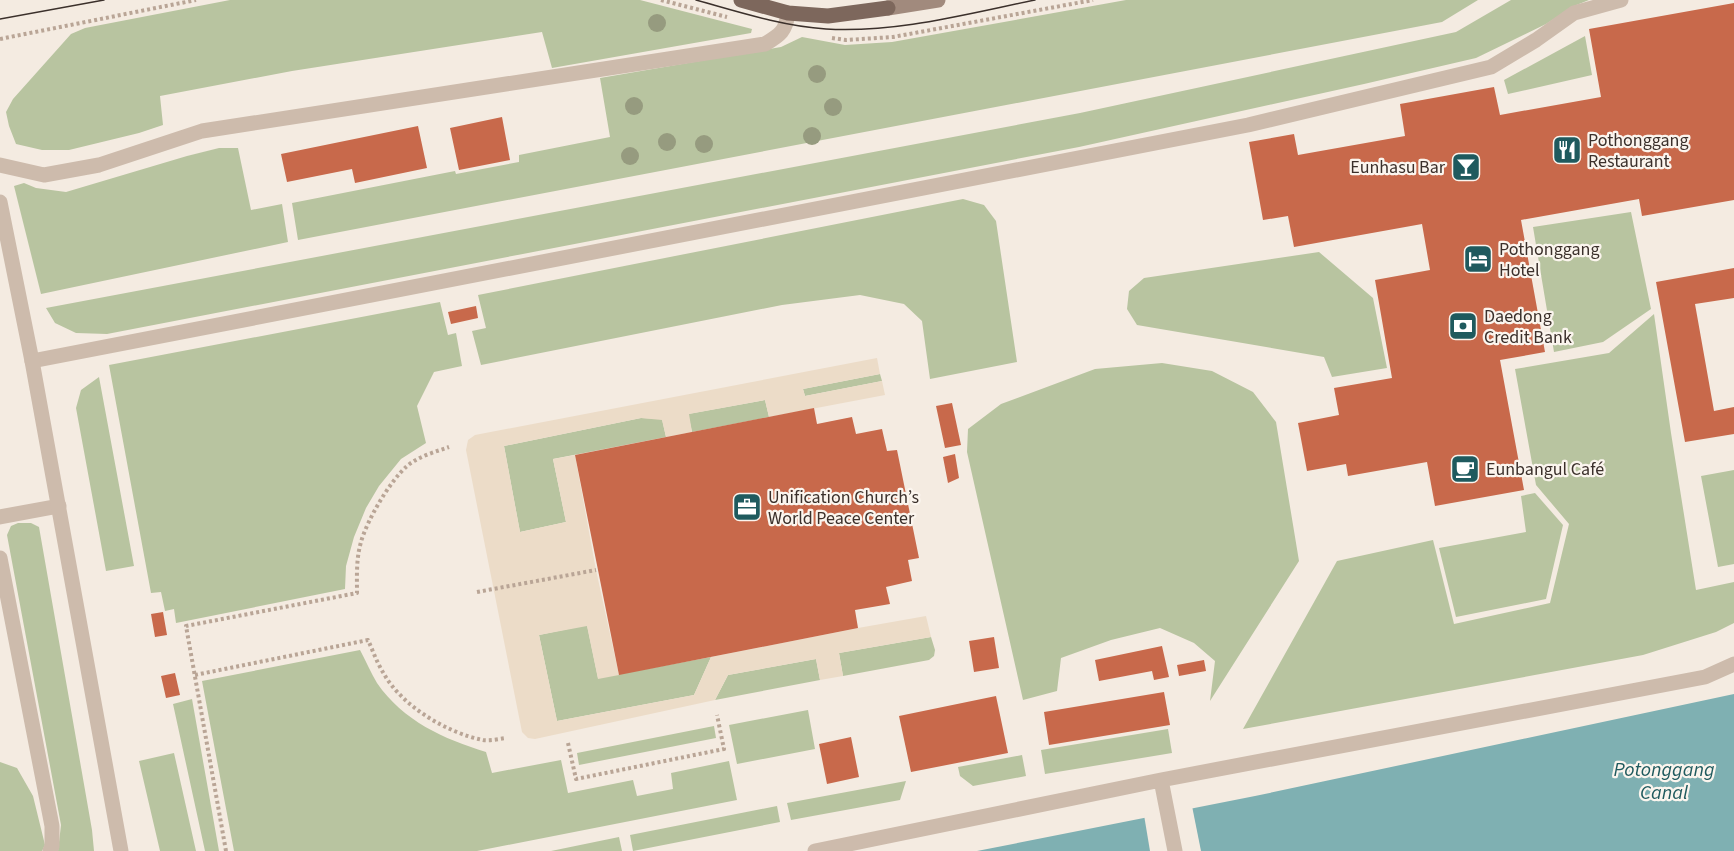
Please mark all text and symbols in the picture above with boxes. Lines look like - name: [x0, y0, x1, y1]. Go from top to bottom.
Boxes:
- place label: Pothonggang Restaurant: [1588, 128, 1689, 174]
- restaurant icon: Pothonggang Restaurant: [1551, 134, 1583, 166]
- bar icon: Eunhasu Bar: [1450, 151, 1482, 183]
- place label: Eunhasu Bar: [1350, 155, 1446, 180]
- place label: Pothonggang Hotel: [1499, 237, 1600, 283]
- hotel icon: Pothonggang Hotel: [1462, 243, 1494, 275]
- place label: Daedong Credit Bank: [1484, 304, 1572, 350]
- bank icon: Daedong Credit Bank: [1447, 310, 1479, 342]
- cafe icon: Eunbangul Café: [1449, 453, 1481, 485]
- place label: Eunbangul Café: [1486, 457, 1604, 482]
- place label: Unification Church’s World Peace Center: [768, 485, 919, 531]
- office icon: Unification Church’s World Peace Center: [731, 491, 763, 523]
- water label: Potonggang Canal: [1613, 756, 1715, 807]

